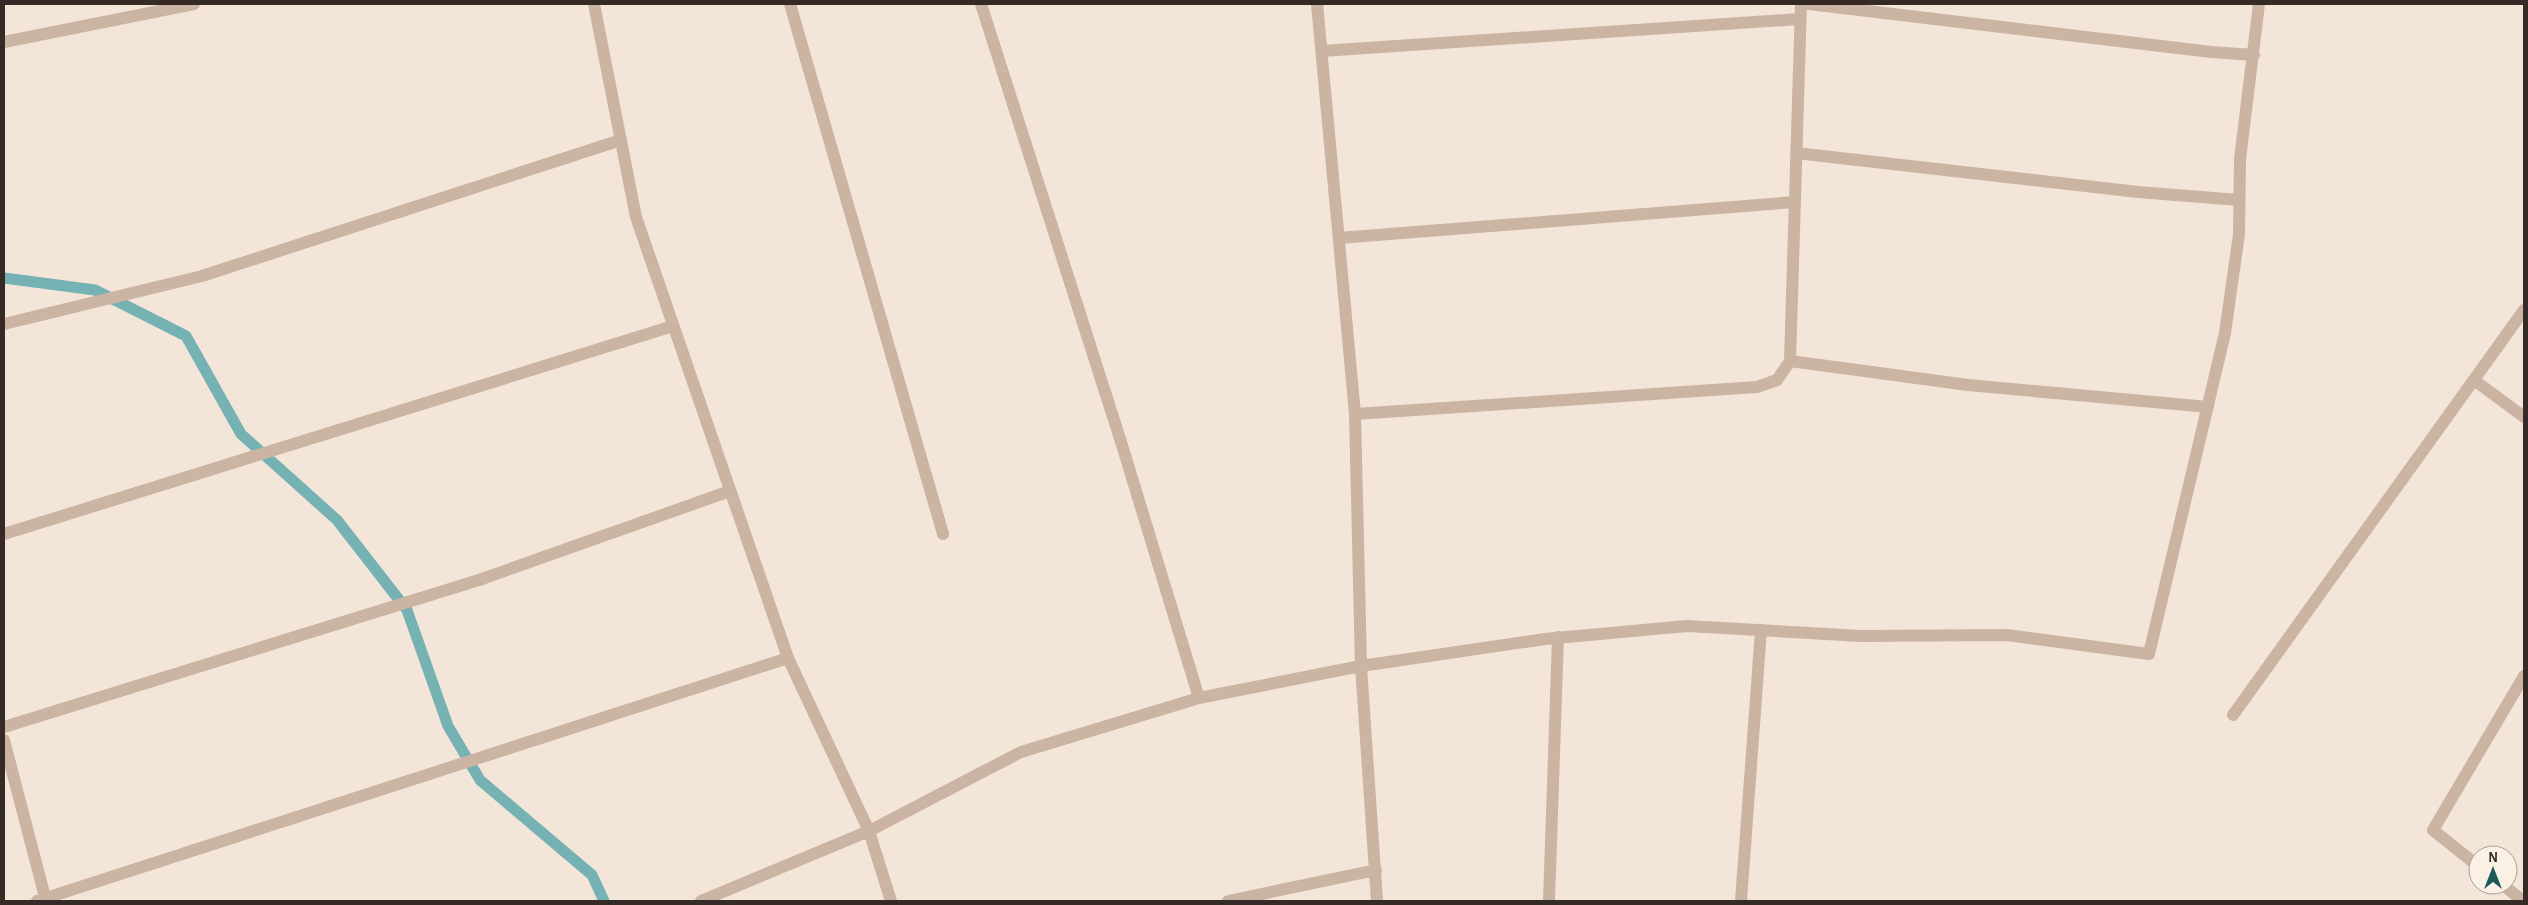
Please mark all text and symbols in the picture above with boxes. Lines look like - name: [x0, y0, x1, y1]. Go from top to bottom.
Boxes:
- north arrow: [2468, 845, 2518, 895]
- text: N: [2488, 851, 2498, 865]

